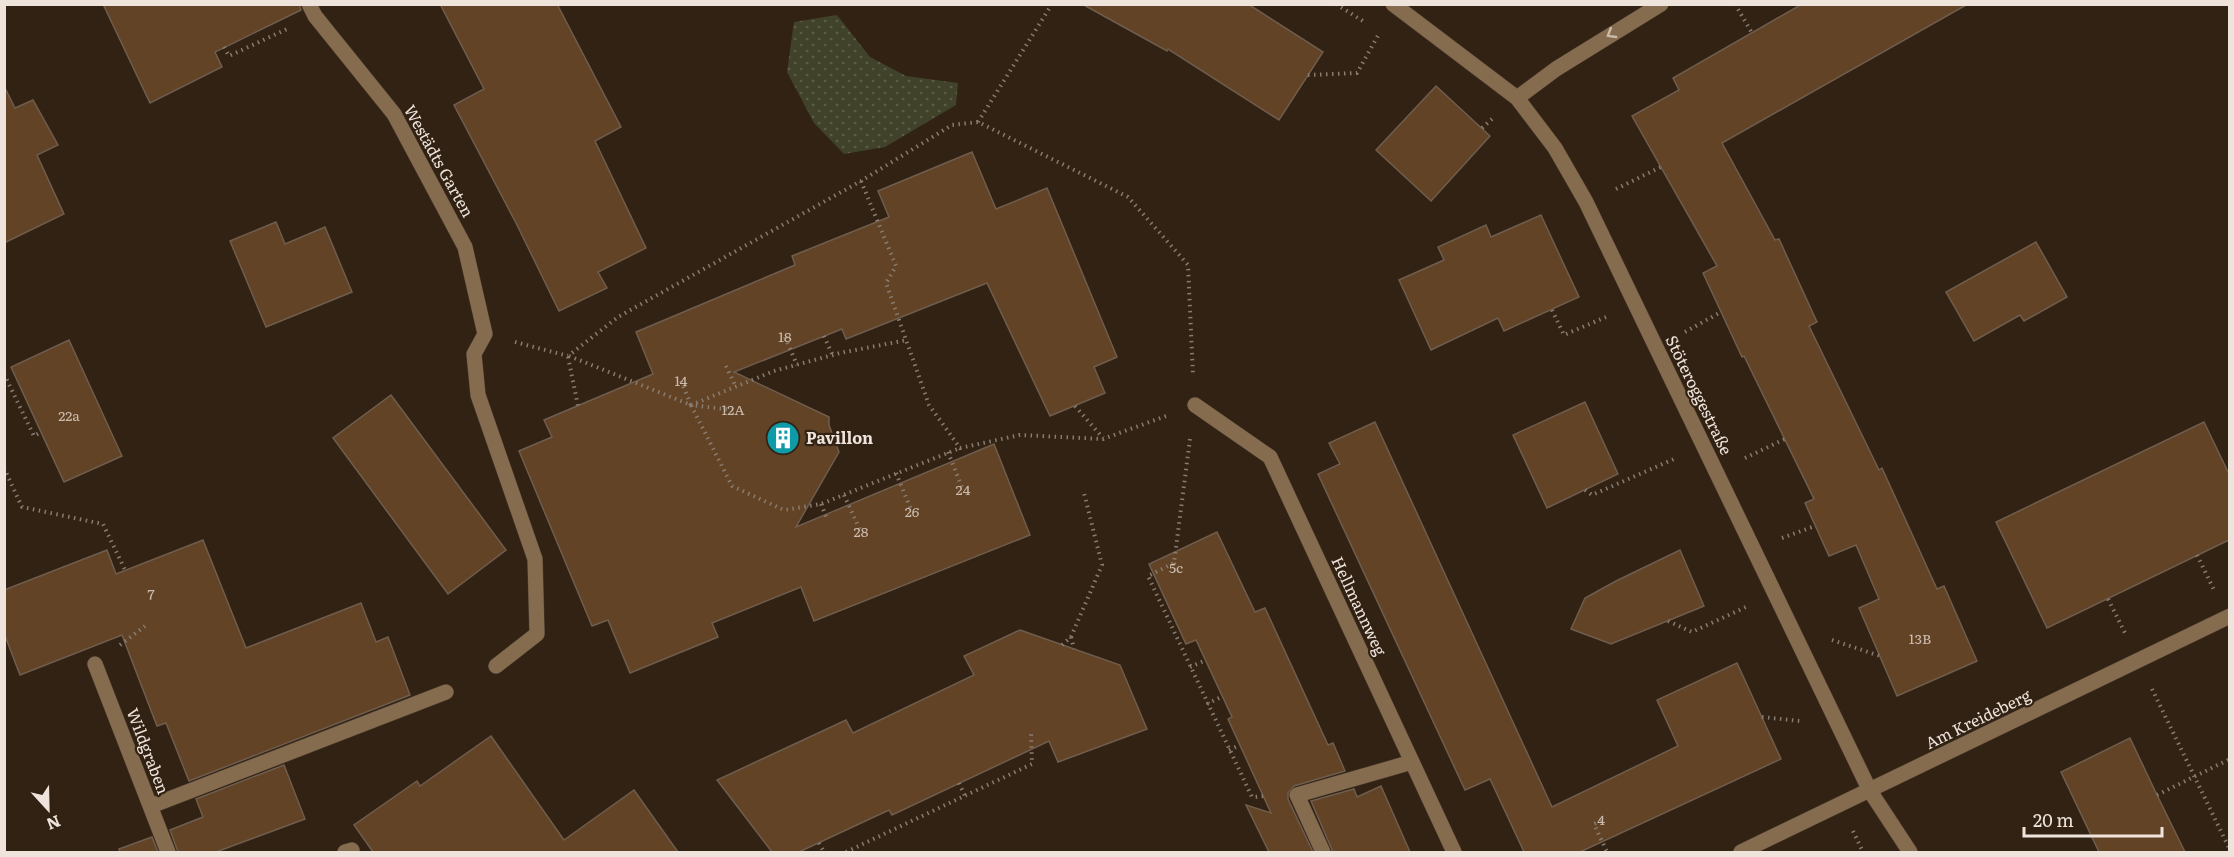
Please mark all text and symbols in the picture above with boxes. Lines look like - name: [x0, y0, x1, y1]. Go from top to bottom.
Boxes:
- one-way arrow: [1607, 27, 1617, 39]
- street label: Westädts Garten: [399, 100, 481, 222]
- house number: 18: [778, 326, 792, 346]
- street label: Stöteroggestraße: [1661, 331, 1739, 458]
- house number: 14: [675, 370, 688, 390]
- house number: 12A: [721, 399, 745, 419]
- house number: 22a: [58, 405, 80, 425]
- building icon: Pavillon: [765, 420, 801, 456]
- place label: Pavillon: [806, 425, 873, 449]
- house number: 24: [956, 479, 971, 499]
- house number: 26: [905, 501, 920, 521]
- house number: 28: [854, 521, 869, 541]
- street label: Hellmannweg: [1326, 552, 1393, 659]
- house number: 5c: [1169, 557, 1183, 577]
- house number: 7: [147, 583, 155, 603]
- house number: 13B: [1909, 628, 1931, 648]
- street label: Am Kreideberg: [1921, 682, 2035, 754]
- street label: Wildgraben: [122, 704, 177, 798]
- north arrow: [18, 779, 78, 839]
- scale bar: [2024, 800, 2162, 838]
- text: 20 m: [2033, 806, 2074, 833]
- house number: 4: [1597, 809, 1605, 829]
- text: N: [43, 810, 65, 837]

